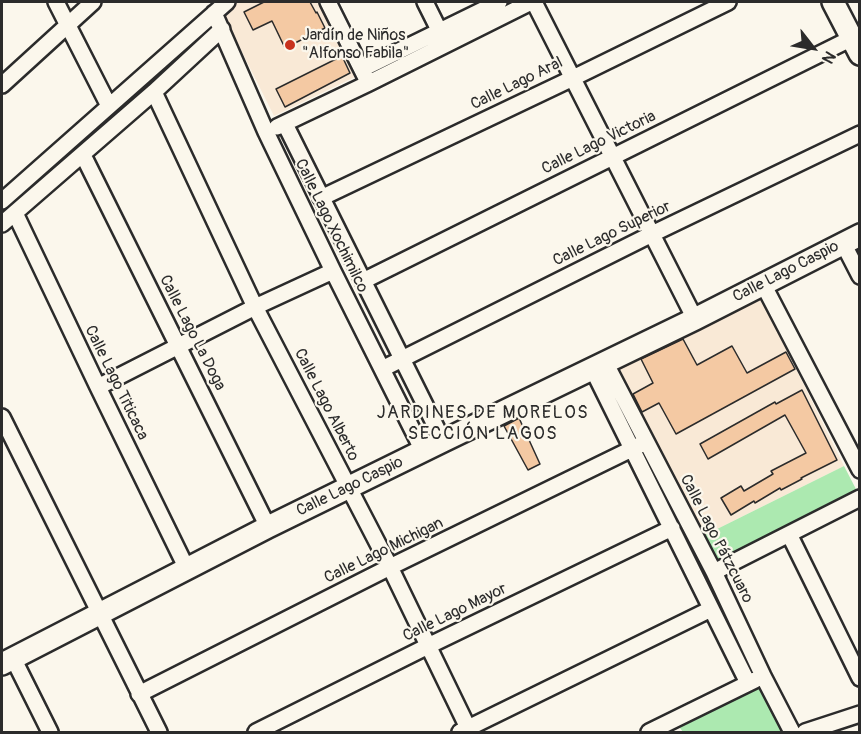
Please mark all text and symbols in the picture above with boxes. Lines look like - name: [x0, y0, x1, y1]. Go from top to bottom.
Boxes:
- north arrow: [783, 18, 843, 78]
- place label: Jardín de Niños "Alfonso Fabila": [302, 26, 409, 64]
- marker: Jardín de Niños "Alfonso Fabila": [283, 38, 297, 52]
- text: N: [817, 47, 840, 67]
- street label: Calle Lago Aral: [468, 53, 566, 115]
- street label: Calle Lago Victoria: [539, 107, 659, 179]
- street label: Calle Lago Xochimilco: [290, 156, 372, 296]
- street label: Calle Lago Superior: [550, 197, 674, 271]
- street label: Calle Lago Caspio: [730, 237, 842, 307]
- street label: Calle Lago La Doga: [155, 272, 229, 394]
- street label: Calle Lago Titicaca: [80, 323, 152, 443]
- street label: Calle Lago Alberto: [289, 346, 363, 464]
- district label: JARDINES DE MORELOS SECCIÓN LAGOS: [377, 402, 589, 444]
- street label: Calle Lago Caspio: [294, 453, 406, 521]
- street label: Calle Lago Pátzcuaro: [675, 472, 757, 606]
- street label: Calle Lago Michigan: [321, 514, 447, 588]
- street label: Calle Lago Mayor: [400, 580, 510, 646]

